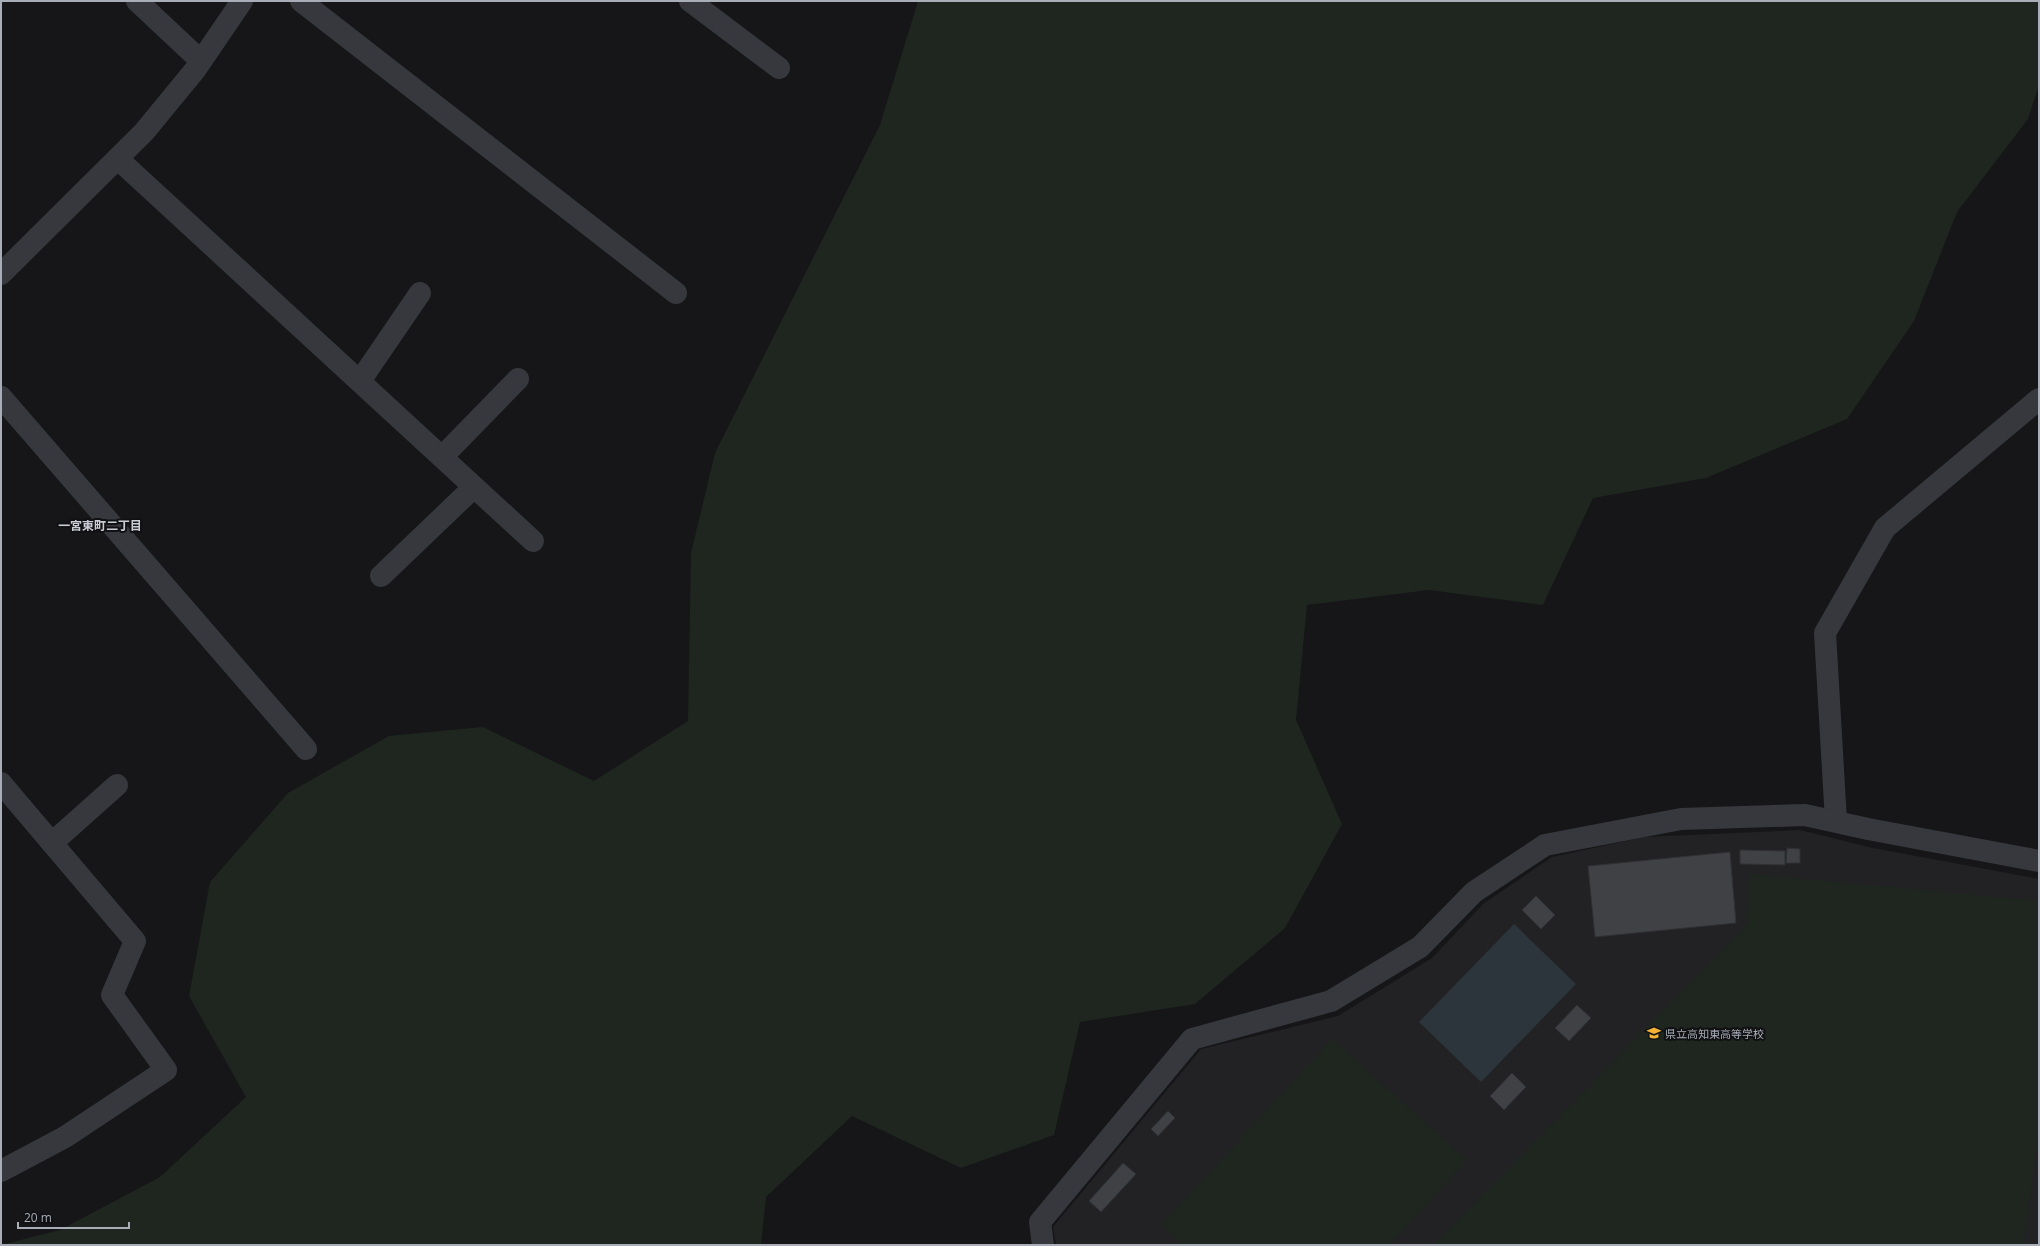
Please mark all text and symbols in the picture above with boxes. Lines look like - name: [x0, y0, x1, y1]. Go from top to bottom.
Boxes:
- district label: 一宮東町二丁目: [58, 517, 142, 534]
- school or university icon: 県立高知東高等学校: [1646, 1025, 1662, 1041]
- place label: 県立高知東高等学校: [1665, 1026, 1764, 1041]
- scale bar: [18, 1204, 129, 1230]
- text: 20 m: [24, 1209, 52, 1226]

